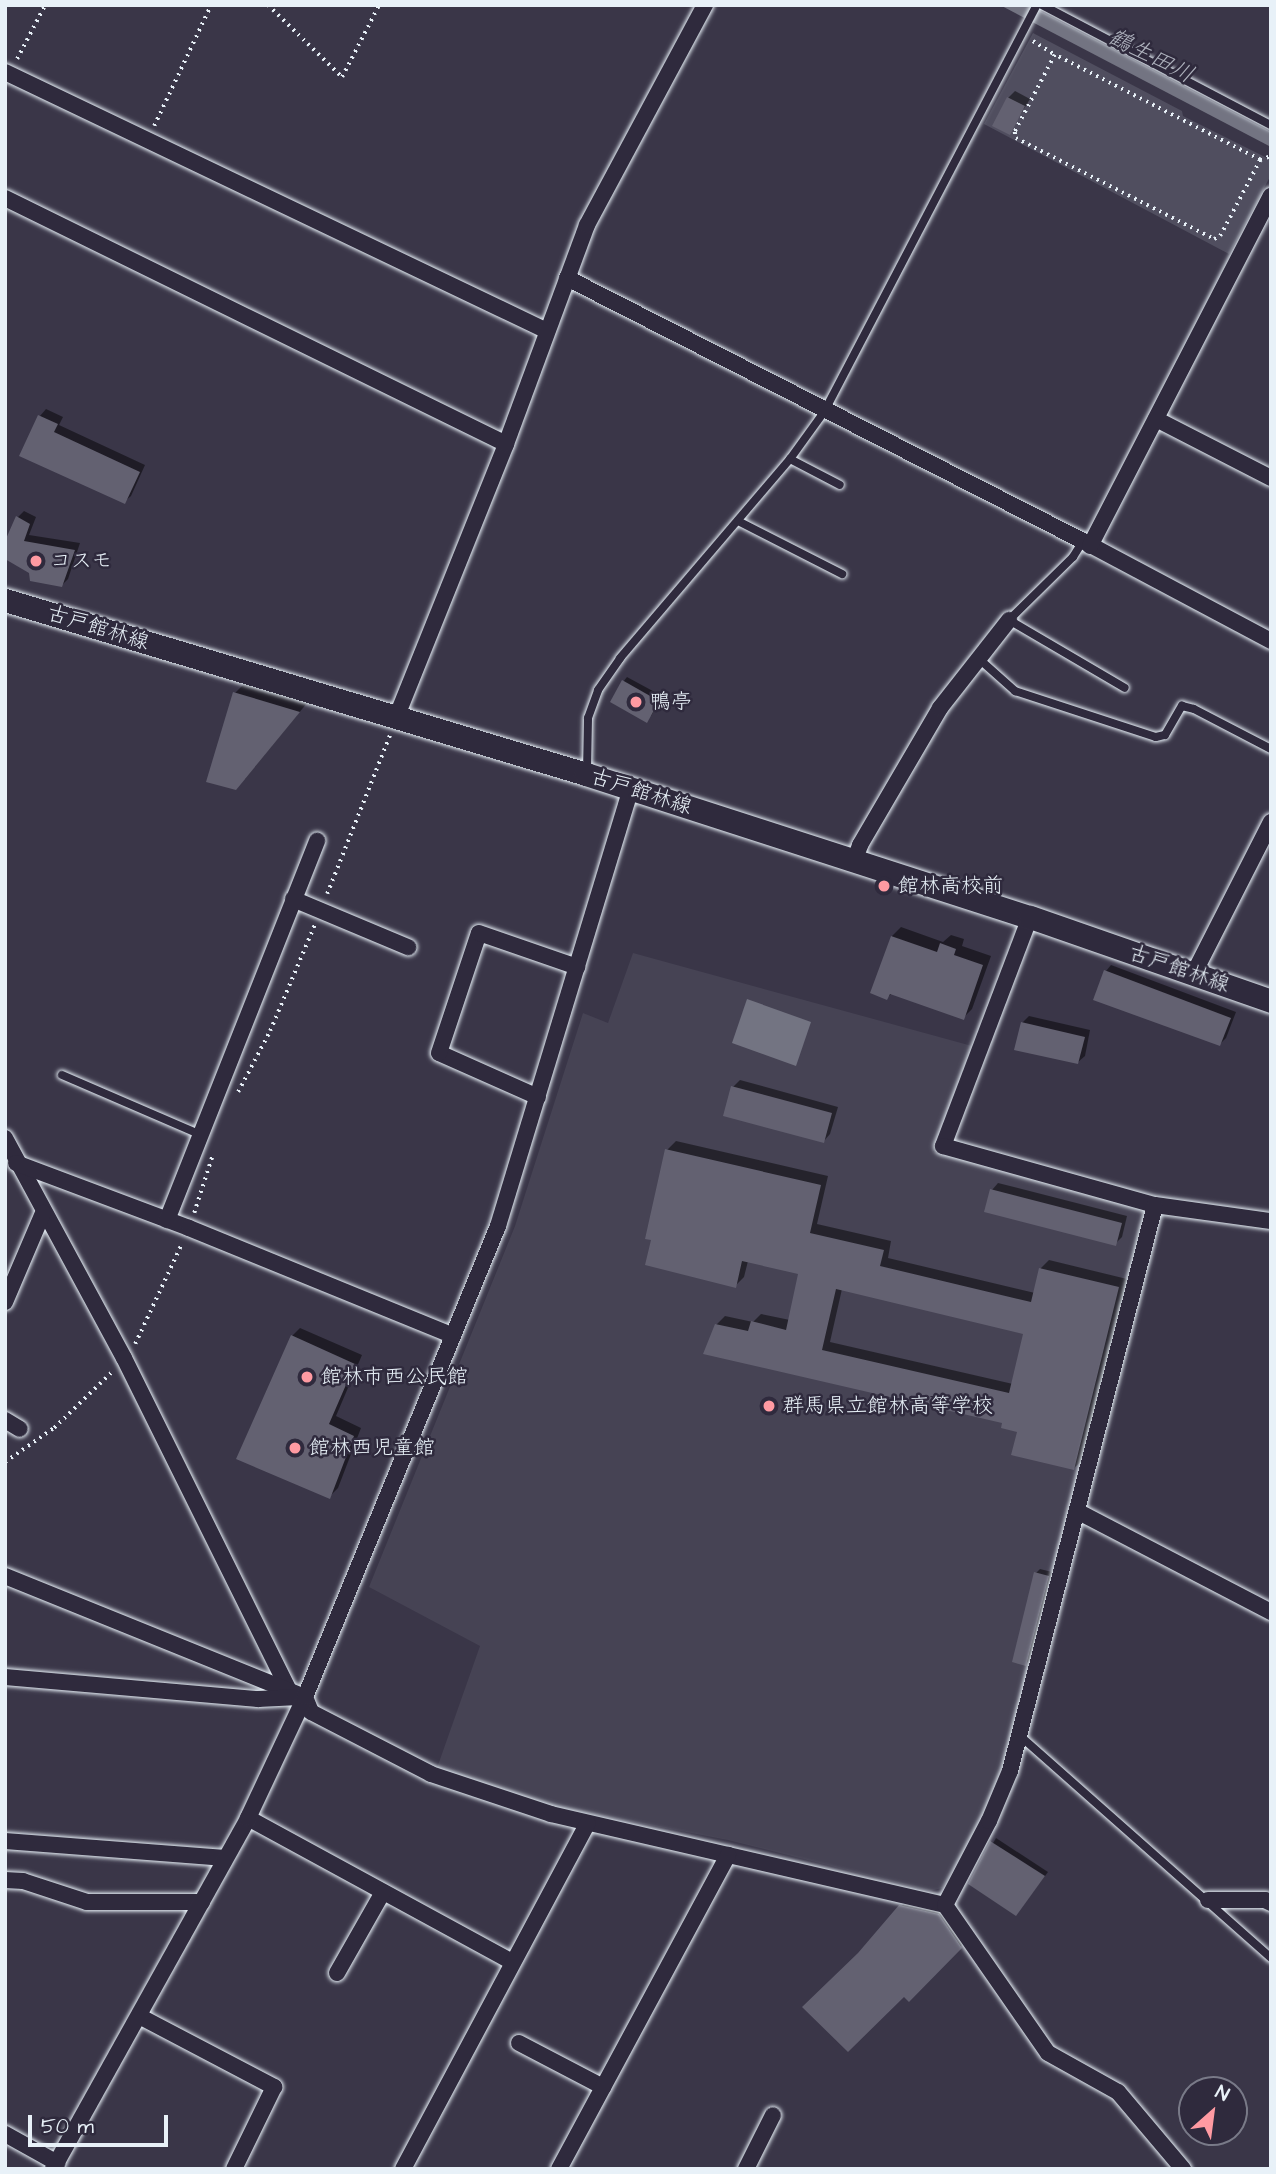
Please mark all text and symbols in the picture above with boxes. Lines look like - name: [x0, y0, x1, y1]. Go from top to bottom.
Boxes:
- water label: 鶴生田川: [1104, 23, 1198, 89]
- place label: コスモ: [50, 548, 113, 574]
- marker: コスモ: [28, 553, 44, 569]
- street label: 古戸館林線: [44, 601, 152, 655]
- place label: 鴨亭: [650, 689, 692, 715]
- marker: 鴨亭: [628, 694, 644, 710]
- street label: 古戸館林線: [587, 764, 695, 820]
- place label: 館林高校前: [898, 873, 1003, 899]
- marker: 館林高校前: [876, 878, 892, 894]
- street label: 古戸館林線: [1125, 940, 1233, 998]
- place label: 館林市西公民館: [321, 1364, 468, 1390]
- marker: 館林市西公民館: [299, 1369, 315, 1385]
- place label: 群馬県立館林高等学校: [783, 1393, 993, 1419]
- marker: 群馬県立館林高等学校: [761, 1398, 777, 1414]
- place label: 館林西児童館: [309, 1435, 435, 1461]
- marker: 館林西児童館: [287, 1440, 303, 1456]
- north arrow: [1178, 2076, 1248, 2146]
- text: N: [1211, 2079, 1234, 2108]
- scale bar: [32, 2100, 172, 2144]
- text: 50 m: [41, 2112, 94, 2141]

